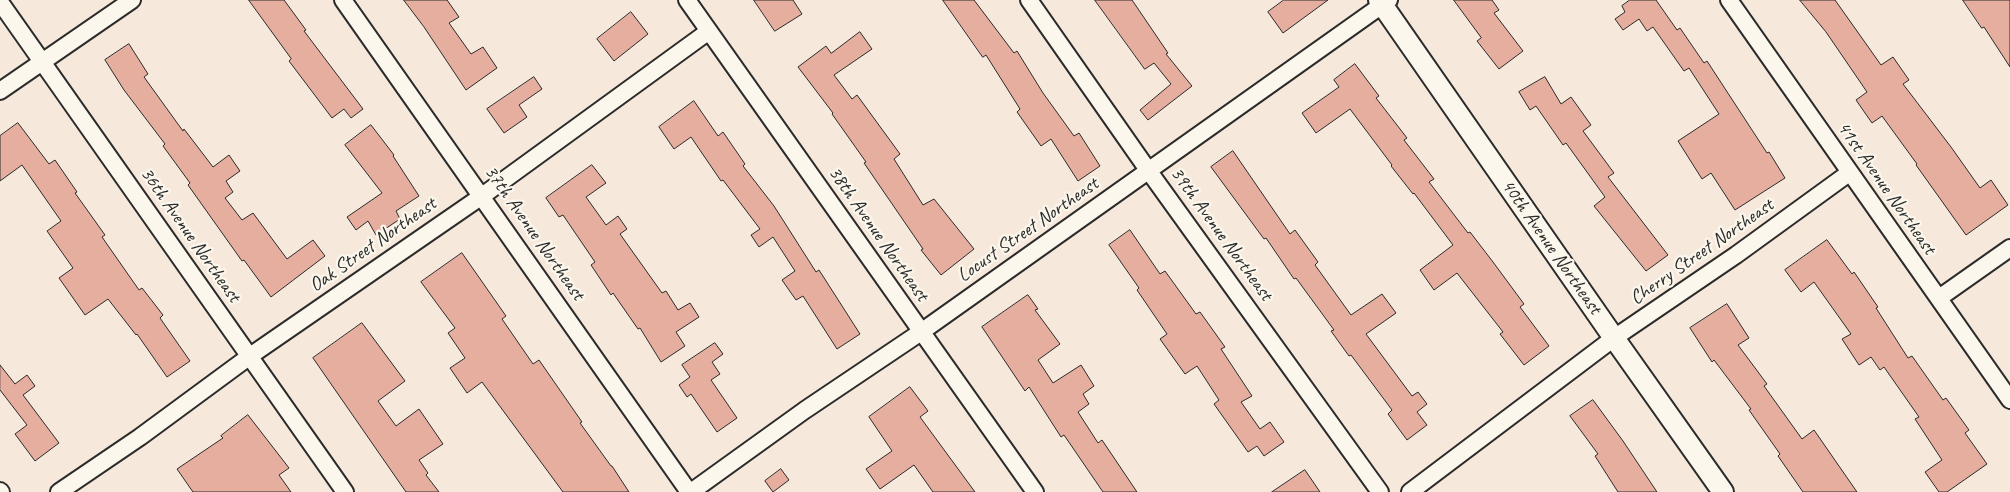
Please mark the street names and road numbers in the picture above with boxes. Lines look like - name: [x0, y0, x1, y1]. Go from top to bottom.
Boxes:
- street label: 41st Avenue Northeast: [1831, 117, 1941, 259]
- street label: 37th Avenue Northeast: [478, 161, 590, 305]
- street label: 38th Avenue Northeast: [822, 162, 934, 306]
- street label: 39th Avenue Northeast: [1164, 162, 1278, 306]
- street label: 36th Avenue Northeast: [134, 163, 246, 307]
- street label: Locust Street Northeast: [953, 172, 1103, 288]
- street label: 40th Avenue Northeast: [1495, 175, 1607, 319]
- street label: Oak Street Northeast: [305, 192, 441, 298]
- street label: Cherry Street Northeast: [1626, 193, 1778, 311]

